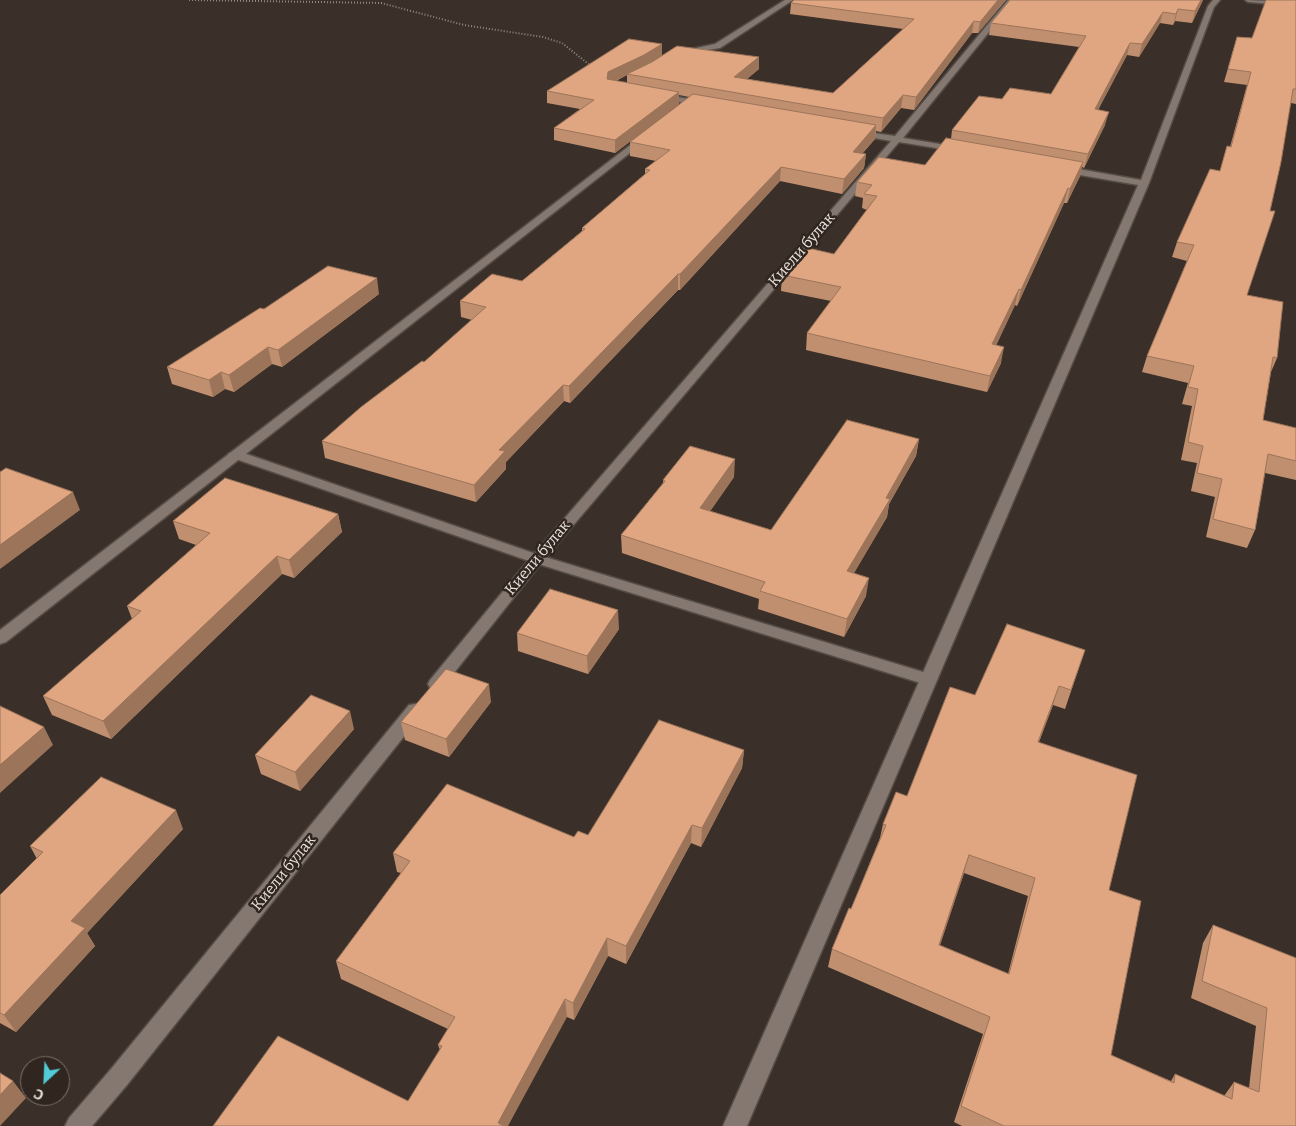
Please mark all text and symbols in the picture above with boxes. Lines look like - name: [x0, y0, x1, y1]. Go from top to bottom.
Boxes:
- street label: Киели булак: [765, 209, 839, 291]
- street label: Киели булак: [502, 517, 574, 599]
- street label: Киели булак: [248, 832, 320, 914]
- north arrow: [20, 1056, 70, 1106]
- text: С: [31, 1085, 46, 1104]

